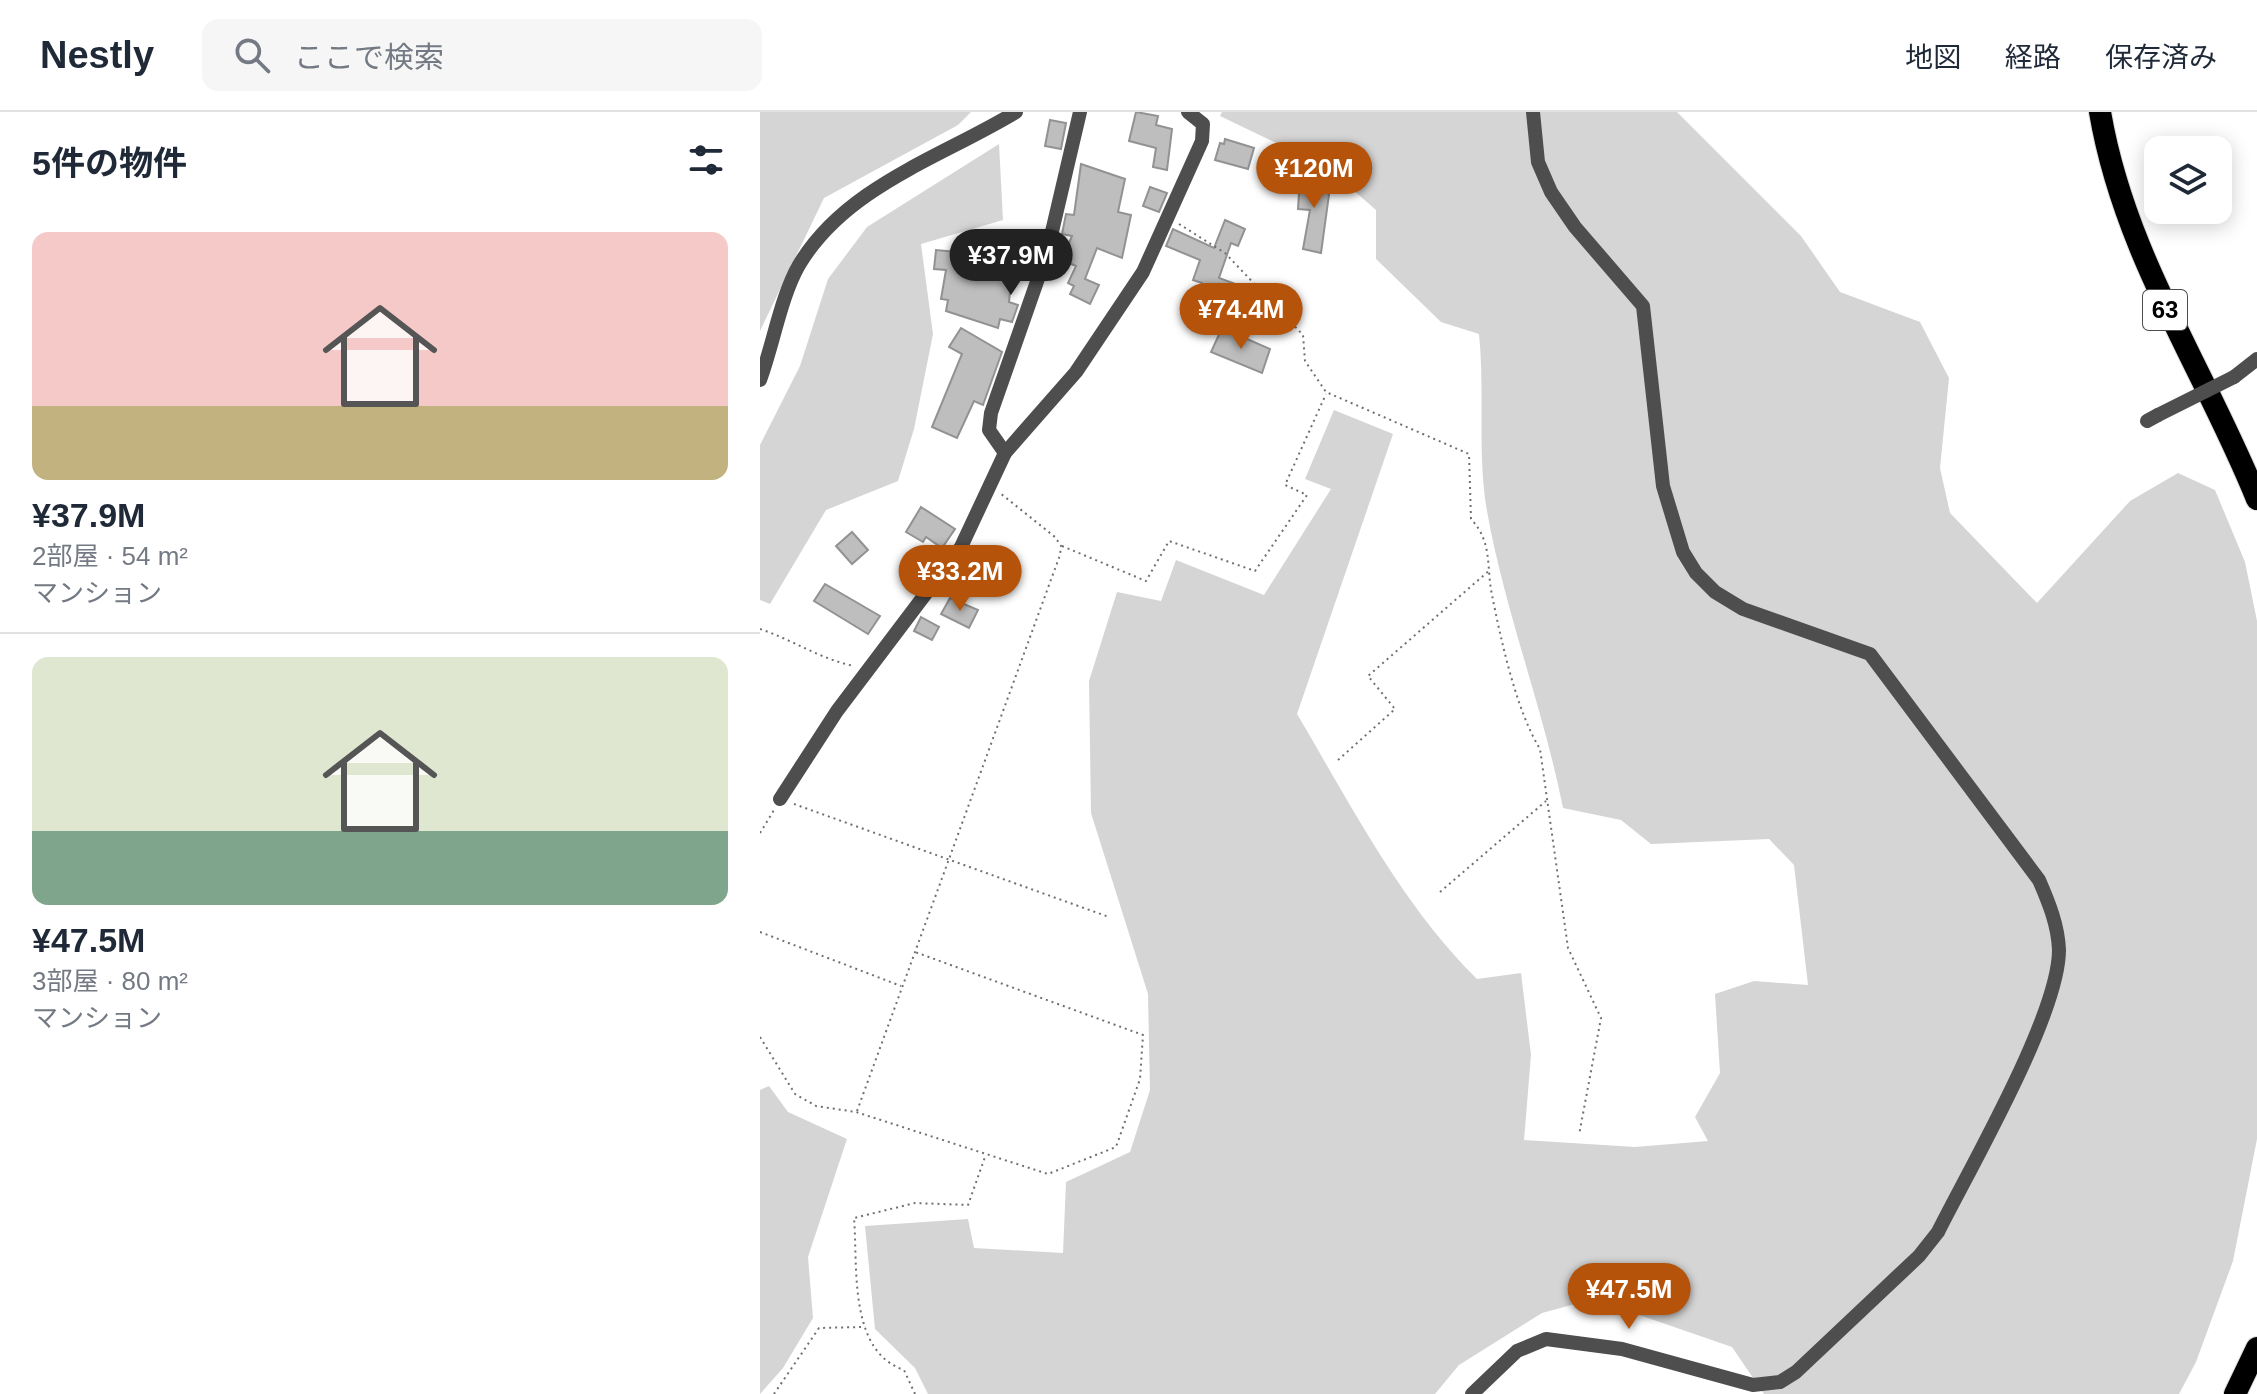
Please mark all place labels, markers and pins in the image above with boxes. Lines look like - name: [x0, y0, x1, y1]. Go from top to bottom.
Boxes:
- pin: ¥120M: [1258, 142, 1370, 210]
- pin: ¥37.9M: [946, 229, 1076, 297]
- pin: ¥74.4M: [1176, 283, 1306, 351]
- pin: ¥33.2M: [895, 545, 1025, 613]
- pin: ¥47.5M: [1564, 1263, 1694, 1331]

